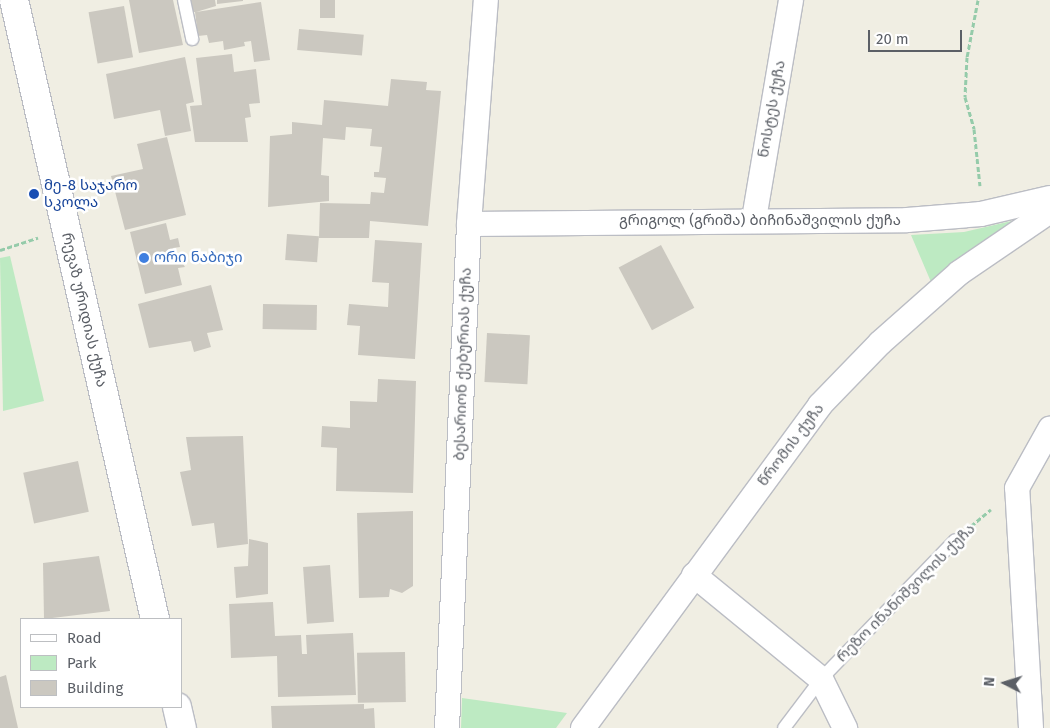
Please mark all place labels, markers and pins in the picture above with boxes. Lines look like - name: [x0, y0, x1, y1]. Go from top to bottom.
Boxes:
- place label: მე-8 საჯარო სკოლა: [44, 176, 138, 211]
- marker: მე-8 საჯარო სკოლა: [28, 188, 40, 200]
- place label: ორი ნაბიჯი: [154, 249, 243, 267]
- marker: ორი ნაბიჯი: [138, 252, 150, 264]

